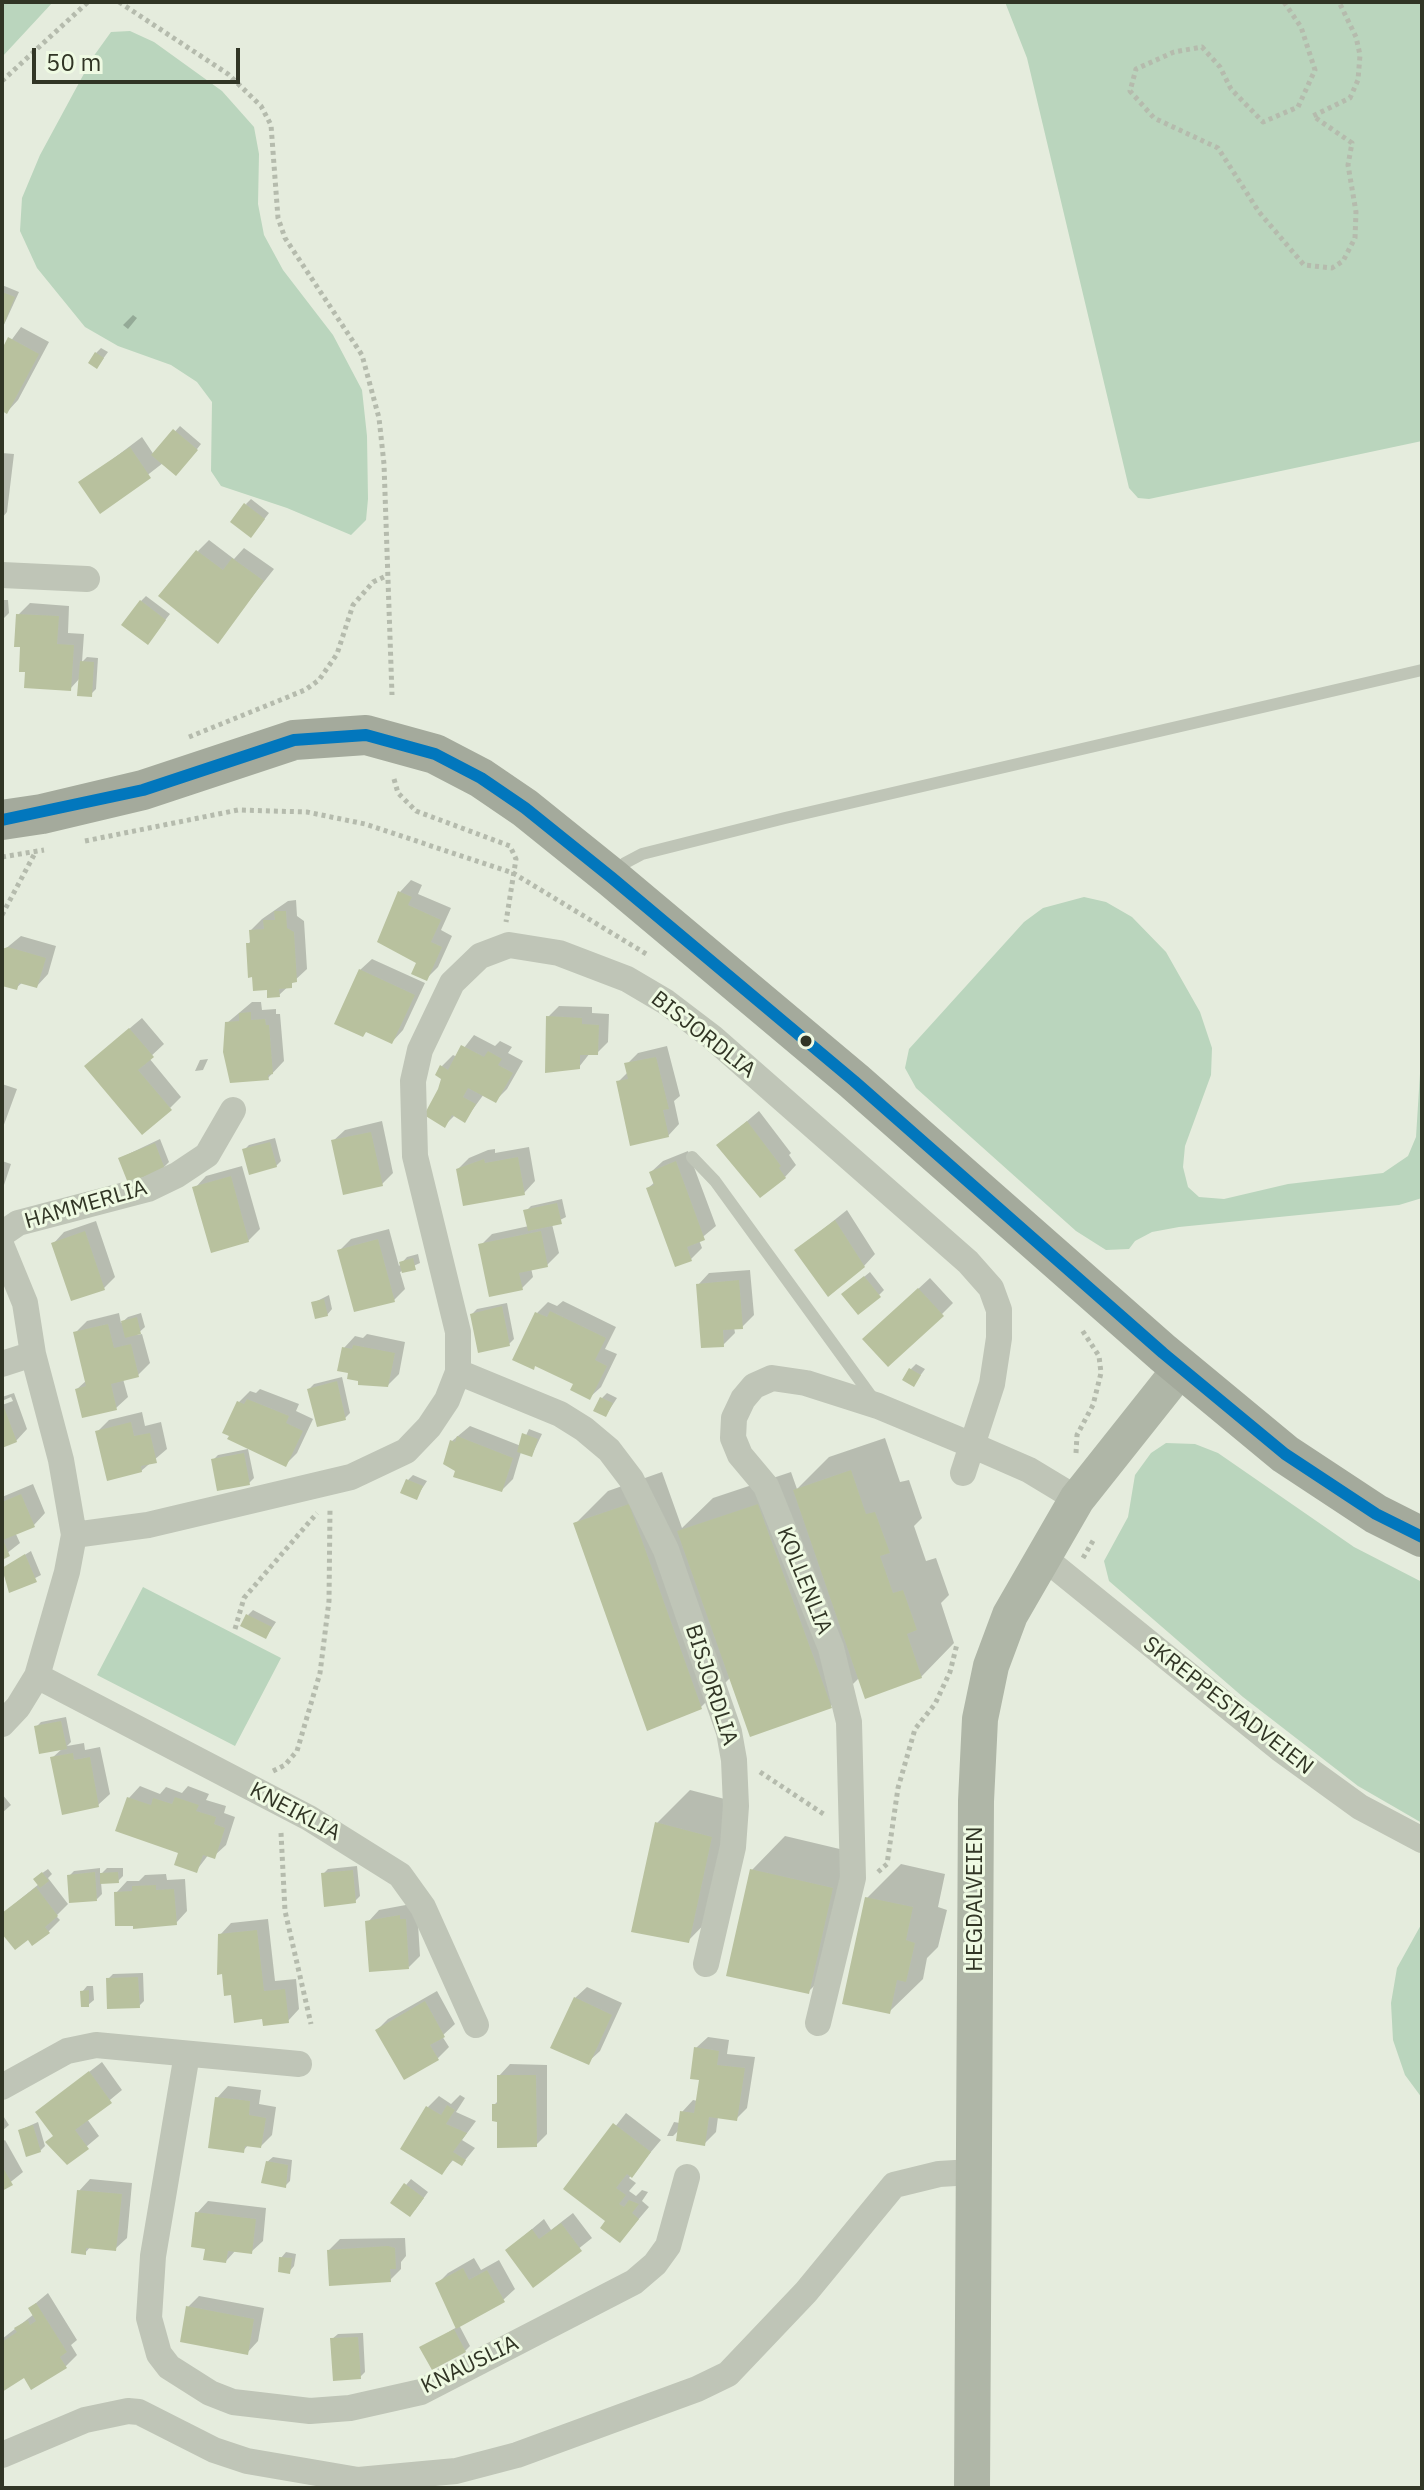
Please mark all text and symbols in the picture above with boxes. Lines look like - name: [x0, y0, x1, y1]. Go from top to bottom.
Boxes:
- scale bar: [36, 32, 244, 82]
- text: 50 m: [46, 46, 101, 78]
- street label: BISJORDLIA: [645, 986, 761, 1084]
- unlabelled marker: [798, 1033, 814, 1049]
- street label: HAMMERLIA: [22, 1175, 150, 1235]
- street label: KOLLENLIA: [771, 1524, 837, 1638]
- street label: BISJORDLIA: [679, 1621, 743, 1749]
- street label: SKREPPESTADVEIEN: [1138, 1631, 1318, 1781]
- street label: KNEIKLIA: [245, 1777, 345, 1847]
- street label: HEGDALVEIEN: [963, 1826, 989, 1972]
- street label: KNAUSLIA: [417, 2330, 523, 2400]

